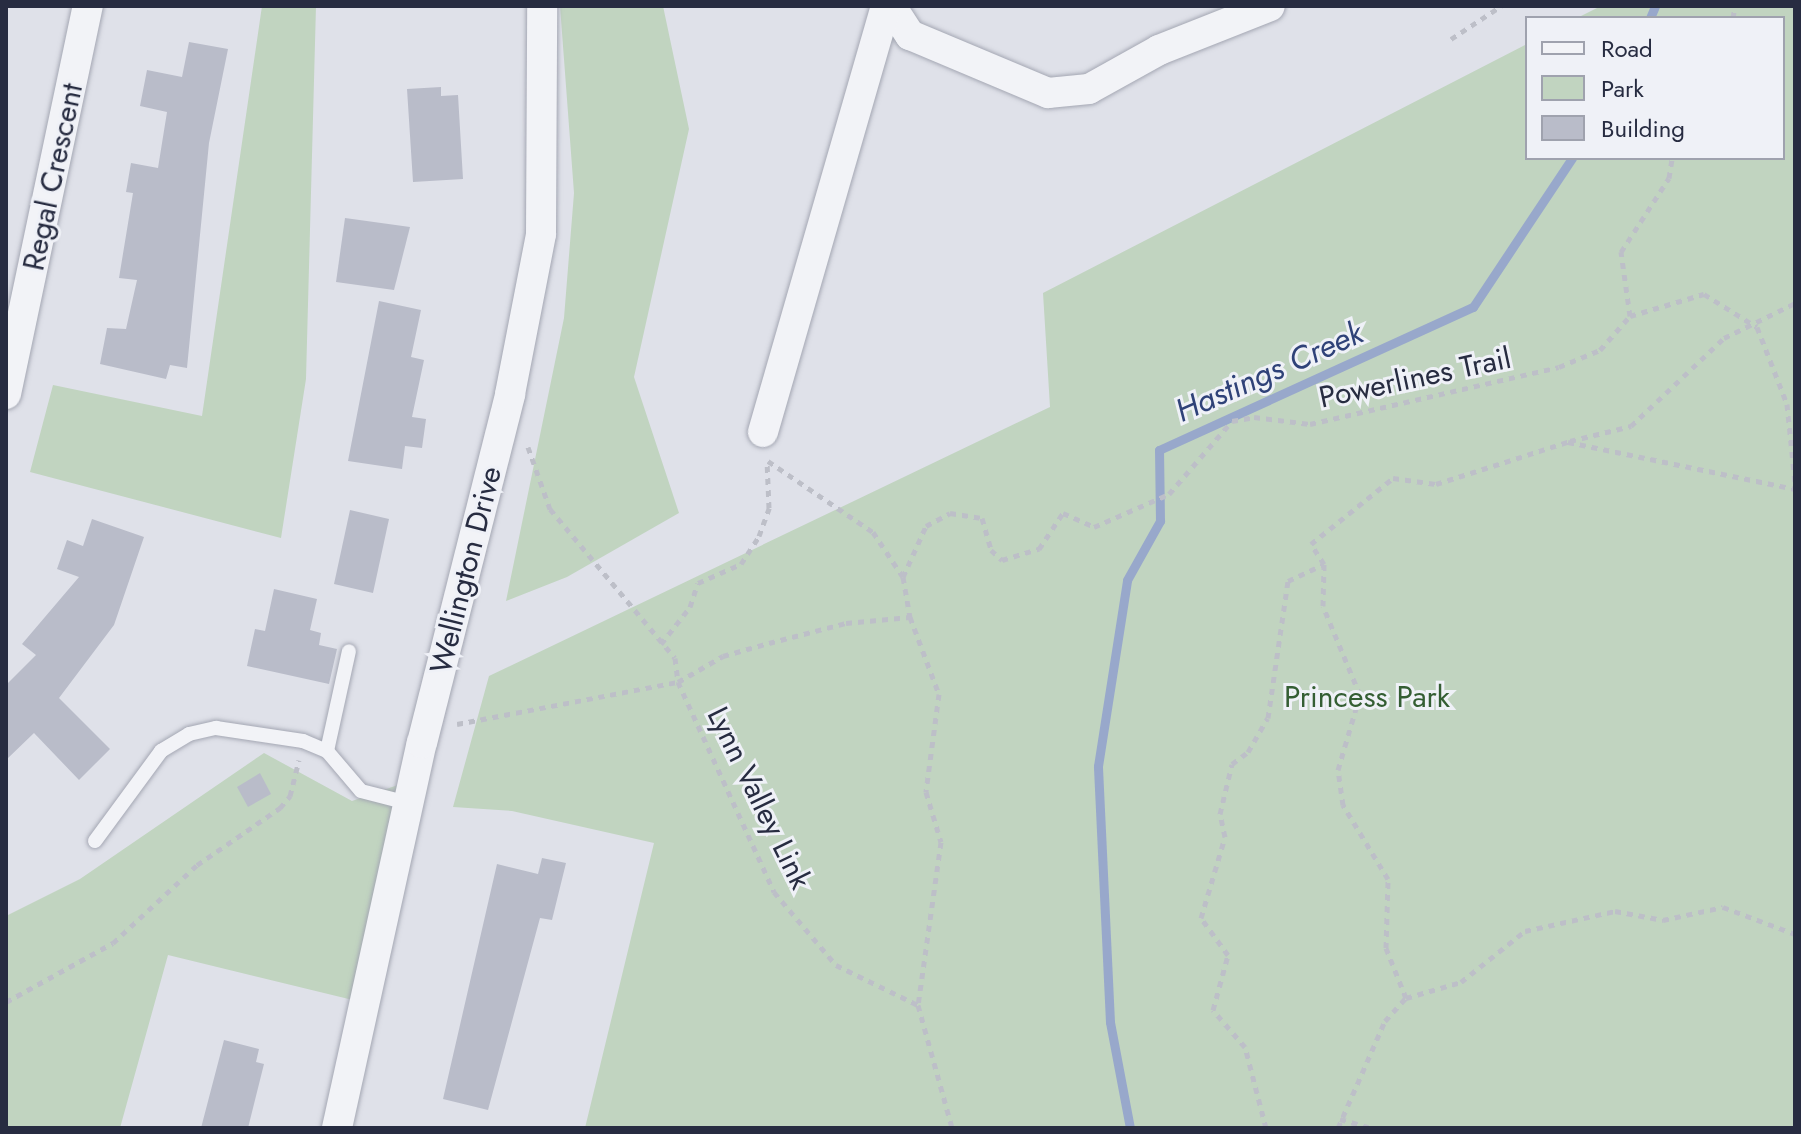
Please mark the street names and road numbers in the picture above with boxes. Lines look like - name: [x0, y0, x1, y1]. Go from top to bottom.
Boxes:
- street label: Regal Crescent: [16, 80, 90, 274]
- street label: Powerlines Trail: [1316, 340, 1514, 416]
- street label: Wellington Drive: [423, 463, 509, 677]
- street label: Lynn Valley Link: [699, 701, 819, 895]

